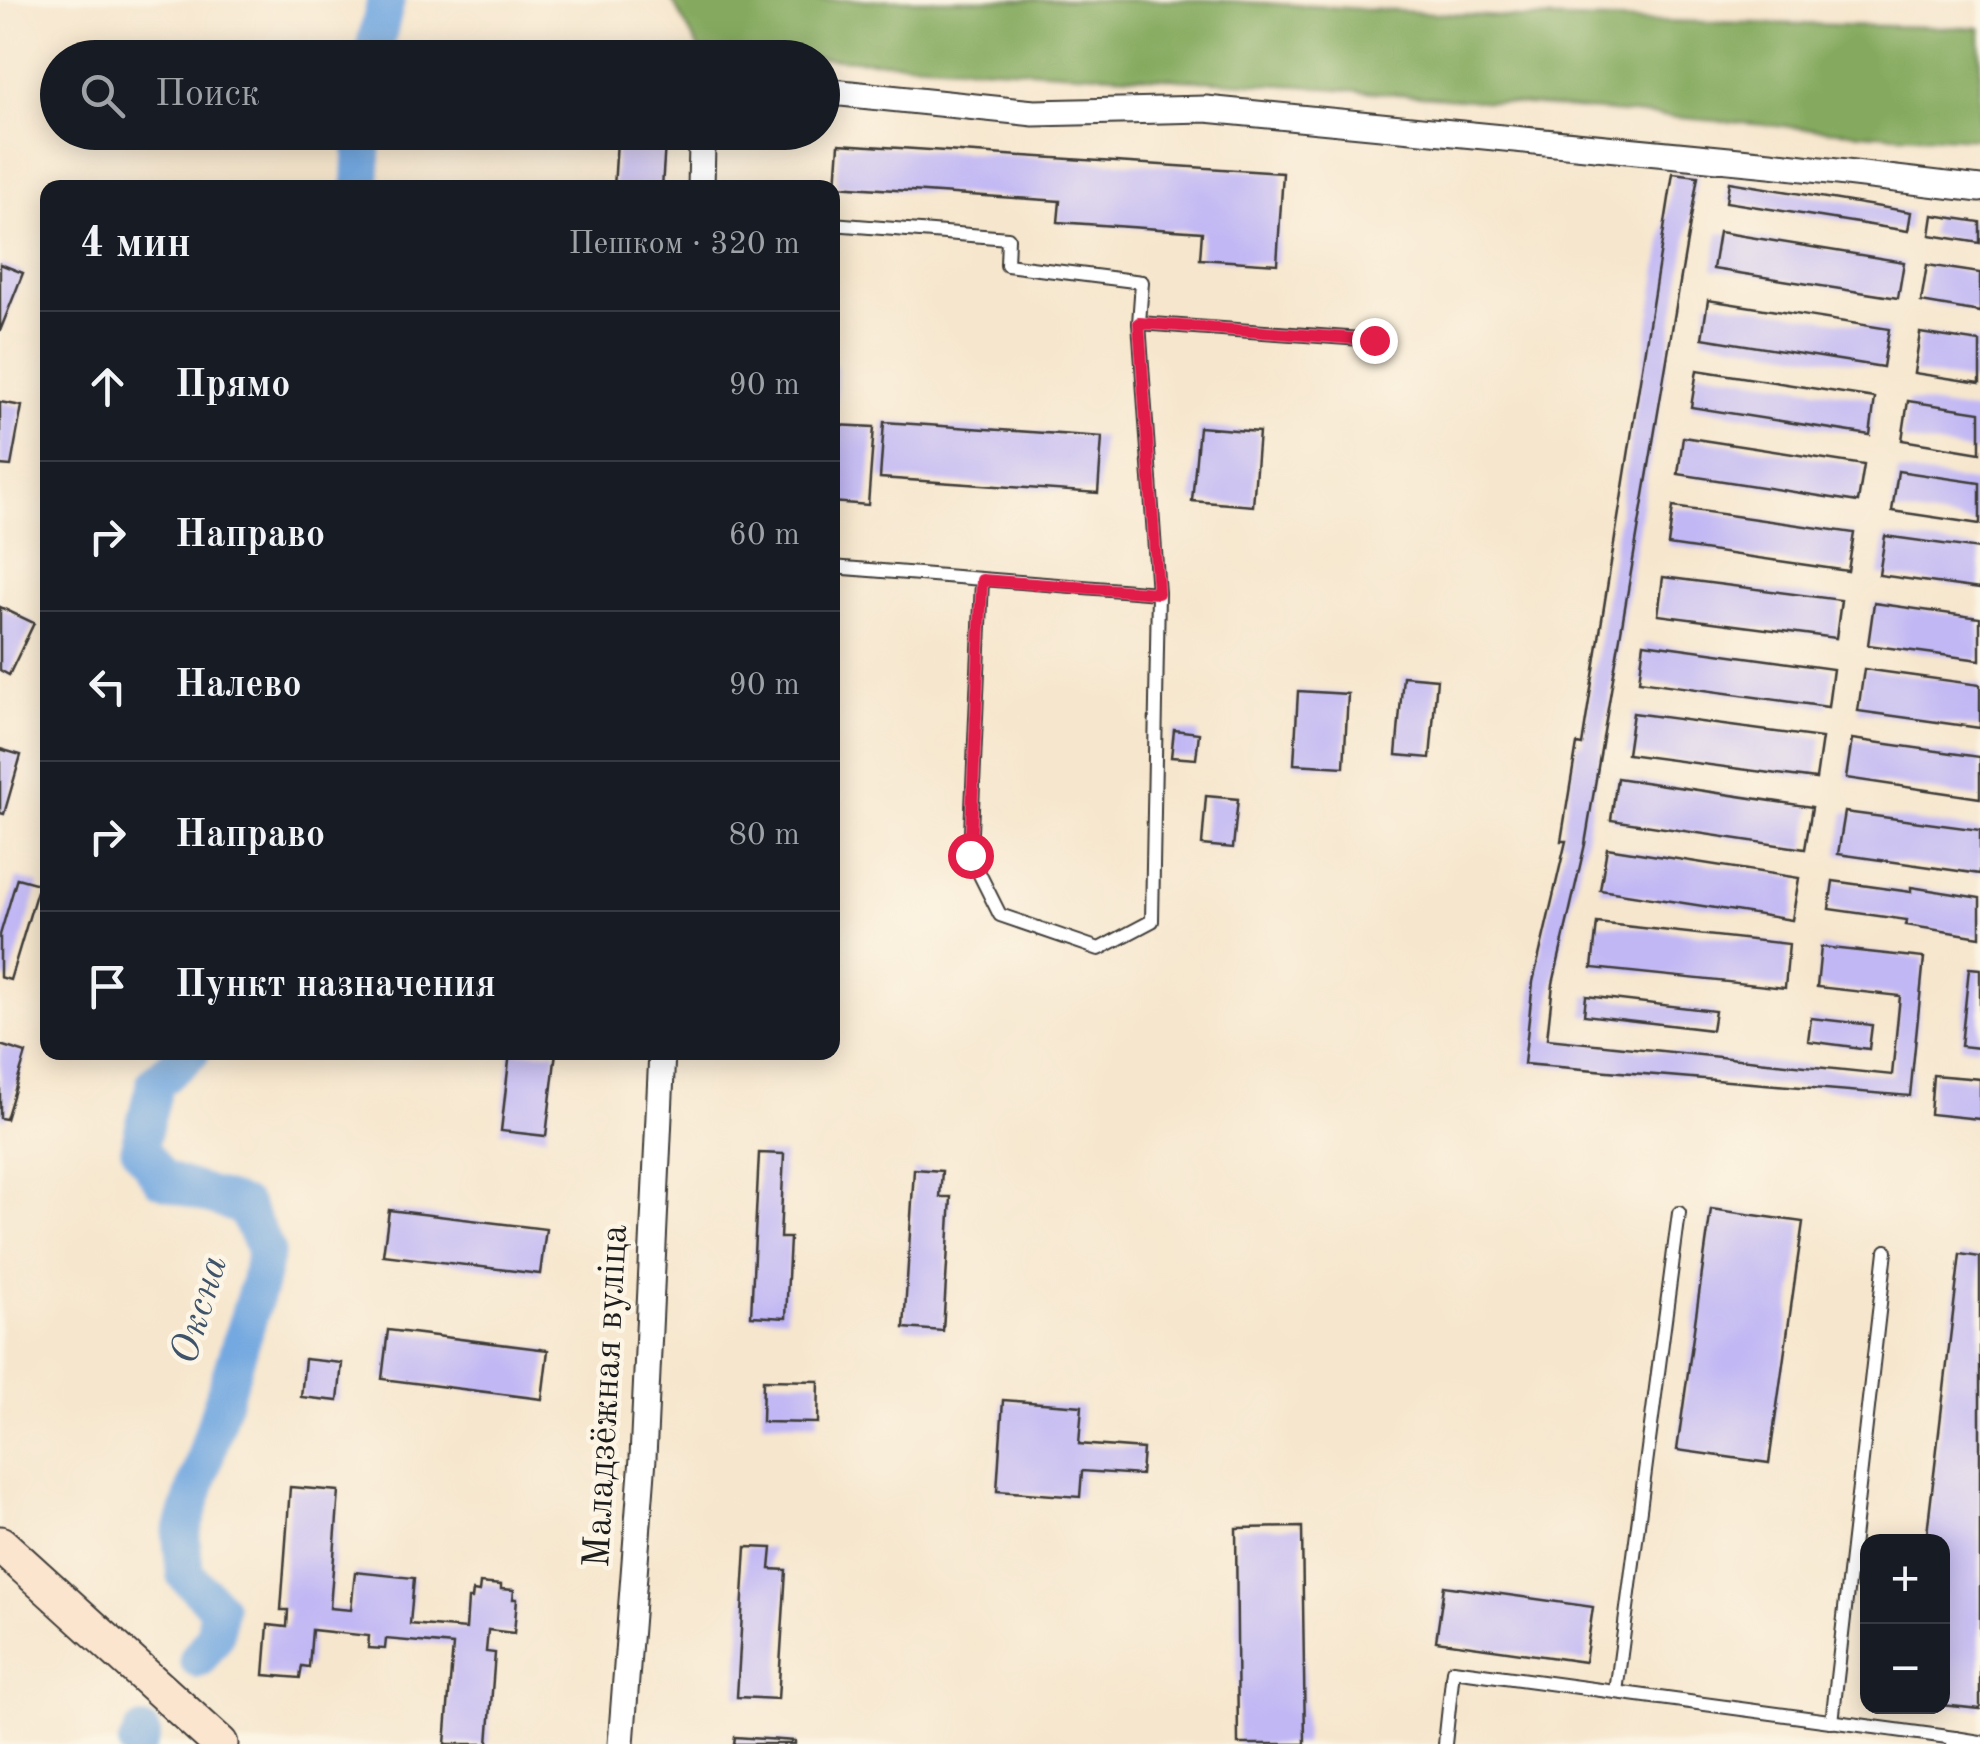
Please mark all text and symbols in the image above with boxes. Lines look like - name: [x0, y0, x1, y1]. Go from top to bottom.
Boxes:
- search box: [40, 40, 840, 150]
- icon: search: [75, 68, 130, 123]
- text: Поиск: [155, 76, 260, 114]
- text: 4 мин: [80, 224, 191, 266]
- text: Пешком · 320 m: [568, 229, 800, 261]
- route end: [1352, 318, 1398, 364]
- icon: ahead: [80, 359, 135, 414]
- text: Прямо: [175, 367, 290, 405]
- text: 90 m: [729, 370, 800, 402]
- icon: right: [80, 509, 135, 564]
- text: Направо: [175, 517, 325, 555]
- text: 60 m: [729, 520, 800, 552]
- icon: left: [80, 659, 135, 714]
- text: Налево: [175, 667, 302, 705]
- text: 90 m: [729, 670, 800, 702]
- icon: right: [80, 809, 135, 864]
- text: Направо: [175, 817, 325, 855]
- text: 80 m: [729, 820, 800, 852]
- route start: [948, 833, 994, 879]
- icon: arrive: [80, 959, 135, 1014]
- text: Пункт назначения: [175, 967, 496, 1005]
- street label: Маладзёжная вуліца: [579, 1223, 635, 1569]
- water label: Оксна: [166, 1251, 236, 1369]
- map controls: [1860, 1534, 1950, 1714]
- button: +: [1860, 1534, 1950, 1624]
- button: −: [1860, 1624, 1950, 1714]

